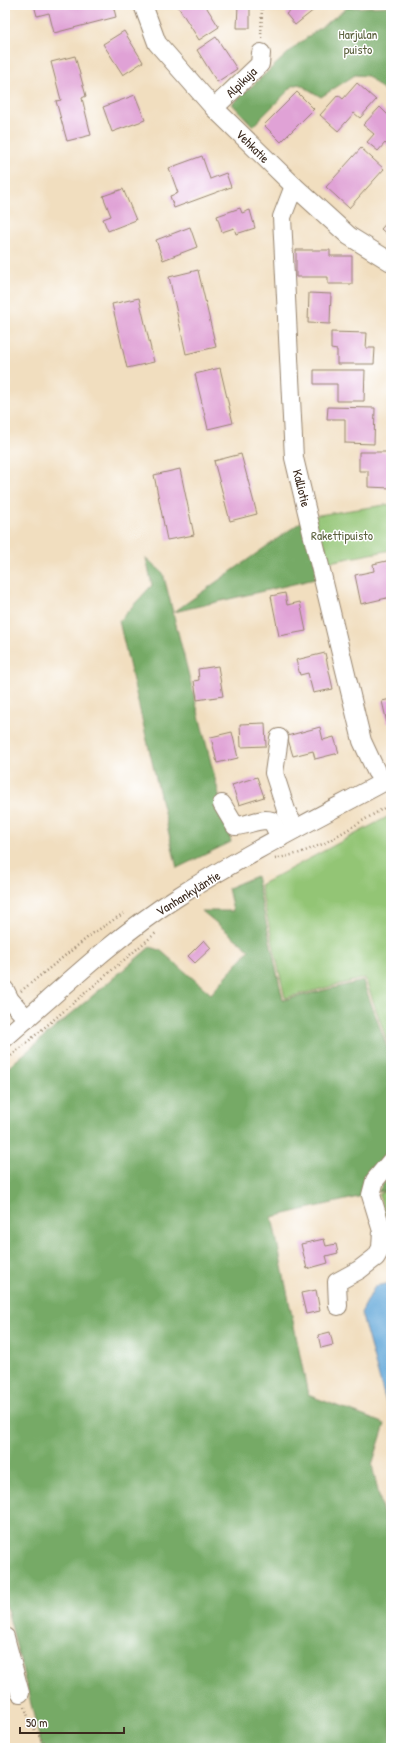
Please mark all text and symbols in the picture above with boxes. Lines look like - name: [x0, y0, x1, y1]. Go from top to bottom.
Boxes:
- park label: Harjulan puisto: [339, 25, 378, 58]
- street label: Alpikuja: [221, 63, 261, 101]
- street label: Vehkatie: [232, 125, 274, 167]
- street label: Kalliotie: [289, 467, 315, 509]
- park label: Rakettipuisto: [311, 526, 373, 544]
- street label: Vanhankyläntie: [152, 866, 224, 920]
- scale bar: [20, 1709, 124, 1735]
- text: 50 m: [26, 1714, 47, 1731]

